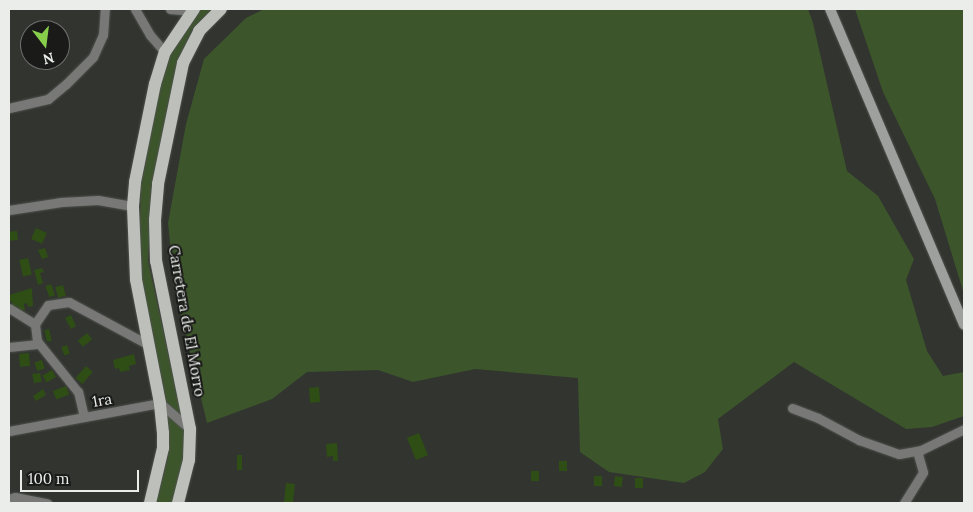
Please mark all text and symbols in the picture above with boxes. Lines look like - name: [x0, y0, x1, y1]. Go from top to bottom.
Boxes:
- north arrow: [20, 20, 70, 70]
- text: N: [41, 48, 56, 69]
- street label: Carretera de El Morro: [165, 244, 209, 398]
- street label: 1ra: [91, 389, 113, 411]
- scale bar: [22, 460, 141, 492]
- text: 100 m: [28, 469, 69, 488]

